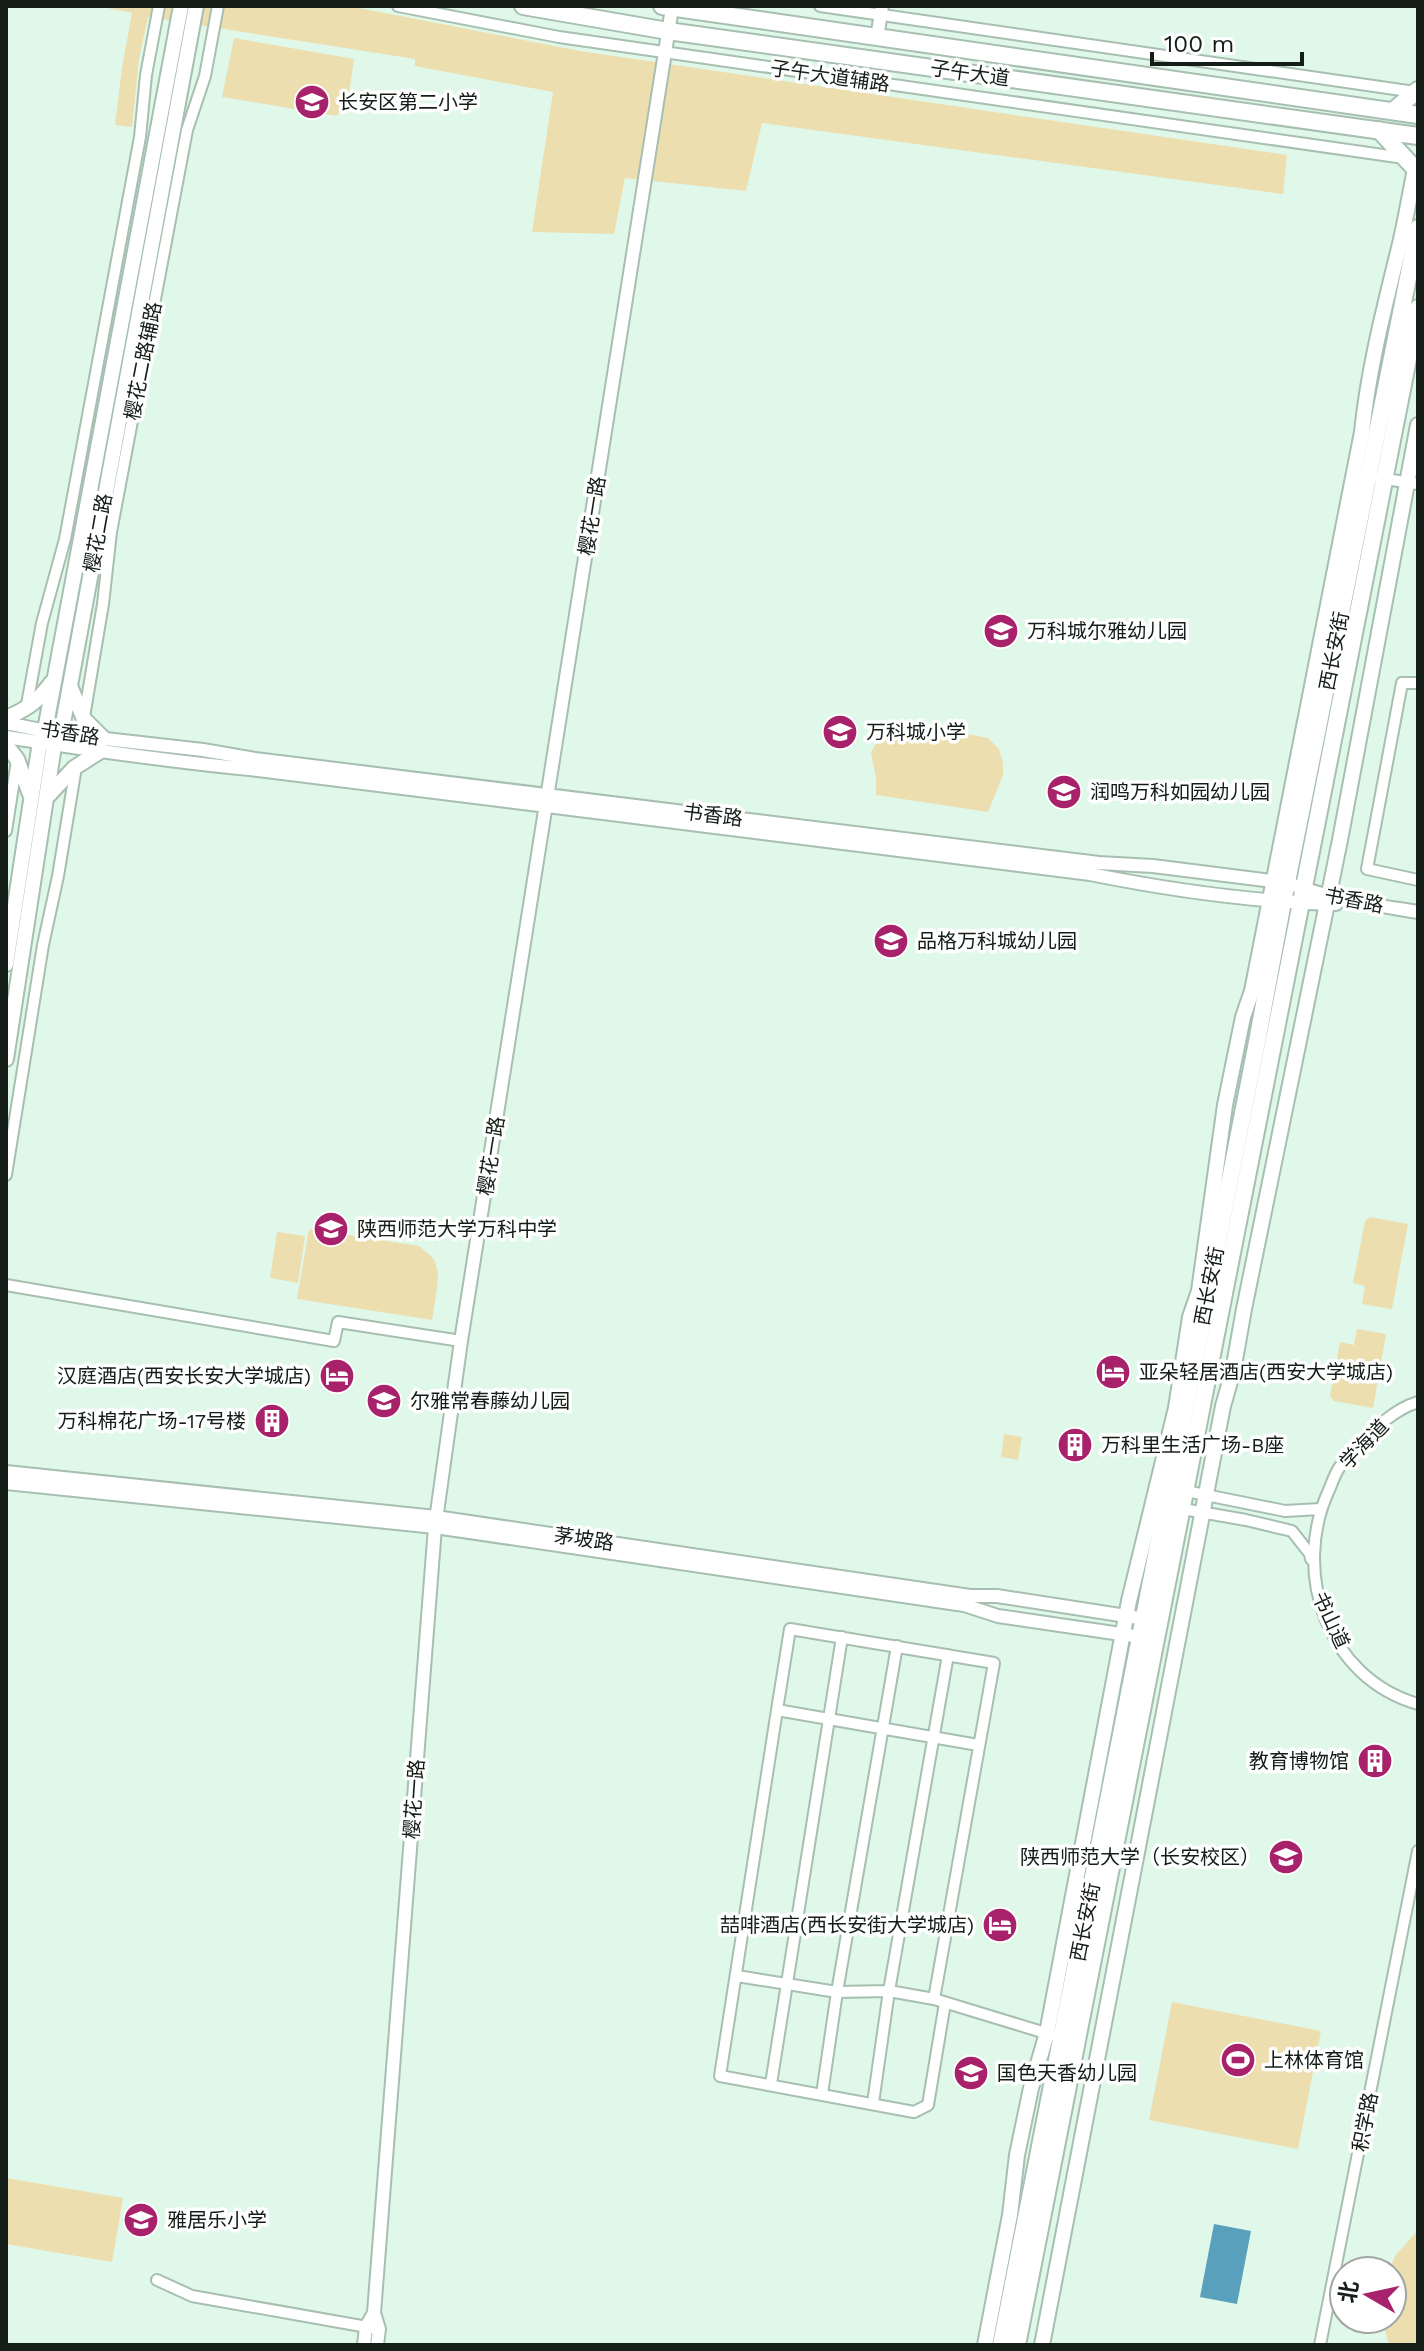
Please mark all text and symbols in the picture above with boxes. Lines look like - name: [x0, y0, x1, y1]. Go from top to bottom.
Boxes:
- scale bar: [1152, 16, 1302, 66]
- text: 100 m: [1164, 30, 1234, 58]
- street label: 子午大道辅路: [769, 56, 891, 96]
- street label: 子午大道: [929, 56, 1011, 90]
- school or university icon: 长安区第二小学: [293, 83, 331, 121]
- place label: 长安区第二小学: [338, 90, 478, 114]
- street label: 樱花二路辅路: [120, 300, 166, 422]
- street label: 樱花一路: [574, 475, 610, 557]
- street label: 樱花二路: [79, 492, 117, 574]
- street label: 西长安街: [1315, 609, 1353, 693]
- school or university icon: 万科城尔雅幼儿园: [982, 612, 1020, 650]
- place label: 万科城尔雅幼儿园: [1027, 619, 1187, 643]
- school or university icon: 万科城小学: [821, 713, 859, 751]
- street label: 书香路: [38, 716, 102, 750]
- place label: 万科城小学: [866, 720, 966, 744]
- school or university icon: 润鸣万科如园幼儿园: [1045, 773, 1083, 811]
- place label: 润鸣万科如园幼儿园: [1090, 780, 1270, 804]
- street label: 书香路: [682, 799, 744, 831]
- street label: 书香路: [1322, 882, 1386, 918]
- school or university icon: 品格万科城幼儿园: [872, 922, 910, 960]
- place label: 品格万科城幼儿园: [917, 929, 1077, 953]
- street label: 樱花一路: [473, 1115, 509, 1197]
- school or university icon: 陕西师范大学万科中学: [312, 1210, 350, 1248]
- place label: 陕西师范大学万科中学: [357, 1217, 557, 1241]
- street label: 西长安街: [1190, 1244, 1228, 1328]
- hotel icon: 亚朵轻居酒店(西安大学城店): [1094, 1353, 1132, 1391]
- hotel icon: 汉庭酒店(西安长安大学城店): [318, 1357, 356, 1395]
- place label: 亚朵轻居酒店(西安大学城店): [1139, 1360, 1393, 1384]
- place label: 汉庭酒店(西安长安大学城店): [57, 1364, 311, 1388]
- school or university icon: 尔雅常春藤幼儿园: [365, 1382, 403, 1420]
- place label: 尔雅常春藤幼儿园: [410, 1389, 570, 1413]
- building icon: 万科棉花广场-17号楼: [253, 1402, 291, 1440]
- place label: 万科棉花广场-17号楼: [58, 1409, 246, 1433]
- street label: 学海道: [1335, 1414, 1393, 1474]
- building icon: 万科里生活广场-B座: [1056, 1426, 1094, 1464]
- place label: 万科里生活广场-B座: [1101, 1433, 1284, 1457]
- street label: 茅坡路: [553, 1523, 615, 1555]
- street label: 书山道: [1307, 1588, 1355, 1652]
- building icon: 教育博物馆: [1356, 1742, 1394, 1780]
- place label: 教育博物馆: [1249, 1749, 1349, 1773]
- street label: 樱花一路: [399, 1758, 429, 1840]
- school or university icon: 陕西师范大学（长安校区）: [1267, 1838, 1305, 1876]
- place label: 陕西师范大学（长安校区）: [1020, 1845, 1260, 1869]
- street label: 西长安街: [1066, 1880, 1104, 1964]
- hotel icon: 喆啡酒店(西长安街大学城店): [981, 1906, 1019, 1944]
- place label: 喆啡酒店(西长安街大学城店): [720, 1913, 974, 1937]
- sports icon: 上林体育馆: [1219, 2041, 1257, 2079]
- place label: 上林体育馆: [1264, 2048, 1364, 2072]
- school or university icon: 国色天香幼儿园: [952, 2054, 990, 2092]
- place label: 国色天香幼儿园: [997, 2061, 1137, 2085]
- street label: 积学路: [1347, 2090, 1383, 2154]
- school or university icon: 雅居乐小学: [122, 2201, 160, 2239]
- place label: 雅居乐小学: [167, 2208, 267, 2232]
- north arrow: [1328, 2255, 1408, 2335]
- text: 北: [1335, 2279, 1363, 2305]

